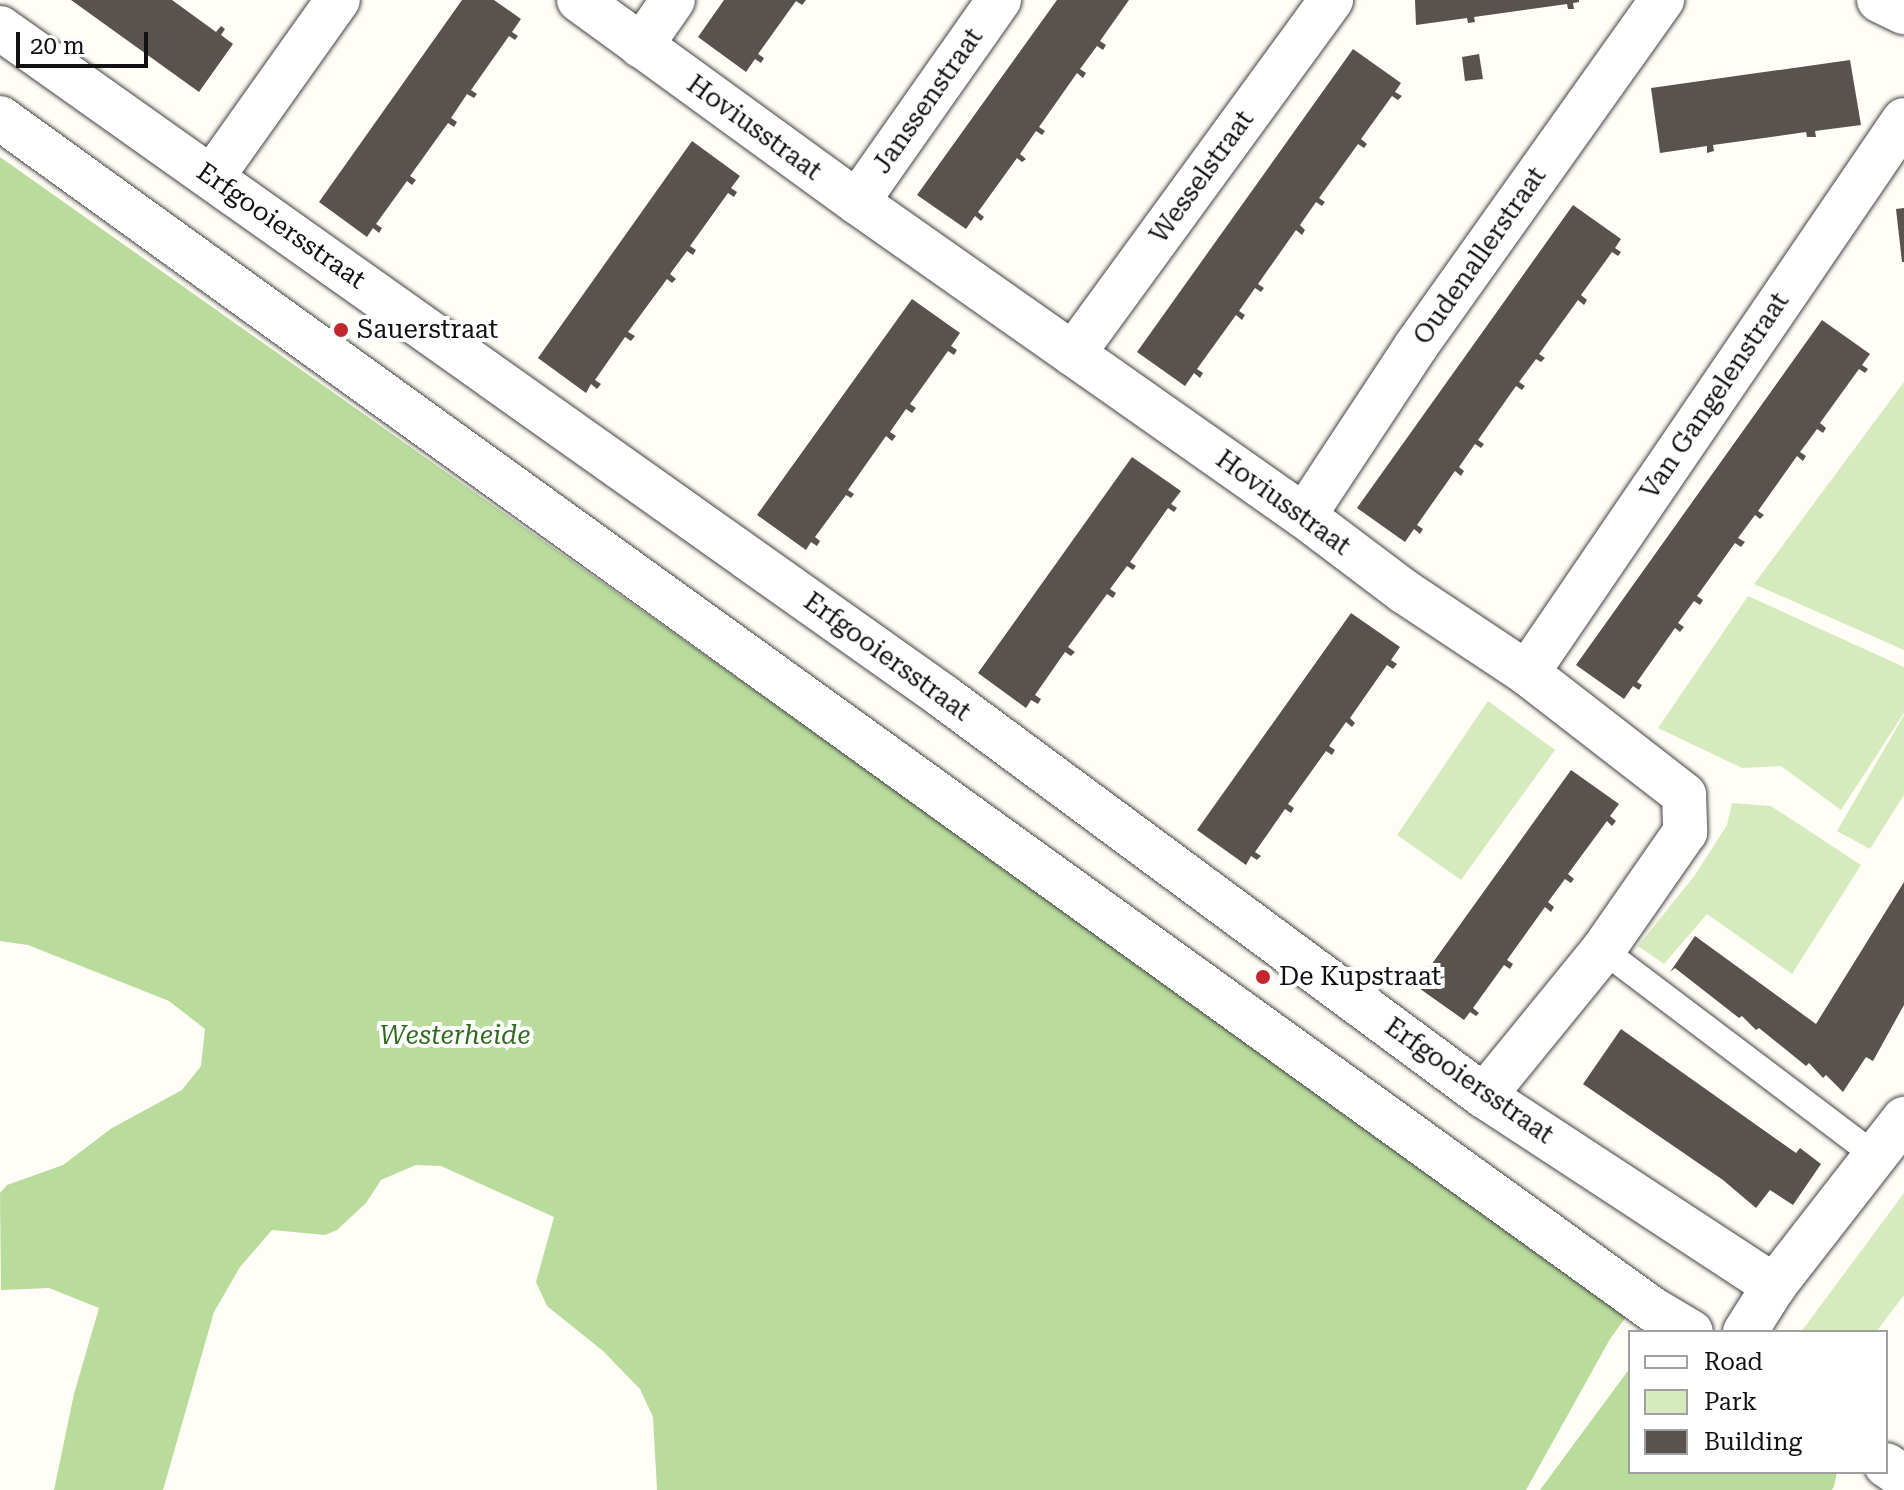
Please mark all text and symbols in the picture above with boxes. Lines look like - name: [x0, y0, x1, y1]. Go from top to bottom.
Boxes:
- scale bar: [20, 16, 152, 66]
- street label: Janssenstraat: [866, 22, 990, 180]
- text: 20 m: [30, 32, 85, 60]
- street label: Hoviusstraat: [681, 69, 827, 187]
- street label: Wesselstraat: [1144, 105, 1260, 249]
- street label: Erfgooiersstraat: [191, 156, 371, 296]
- street label: Oudenallerstraat: [1407, 161, 1553, 351]
- street label: Van Gangelenstraat: [1634, 287, 1796, 505]
- place label: Sauerstraat: [357, 314, 498, 346]
- marker: Sauerstraat: [332, 321, 350, 339]
- street label: Hoviusstraat: [1210, 444, 1356, 562]
- street label: Erfgooiersstraat: [798, 586, 976, 728]
- place label: De Kupstraat: [1279, 961, 1441, 993]
- marker: De Kupstraat: [1254, 968, 1272, 986]
- street label: Erfgooiersstraat: [1379, 1011, 1559, 1151]
- park label: Westerheide: [380, 1020, 530, 1052]
- legend: [1628, 1330, 1888, 1474]
- text: Road: [1704, 1348, 1763, 1376]
- text: Park: [1704, 1388, 1757, 1416]
- text: Building: [1704, 1428, 1802, 1456]

